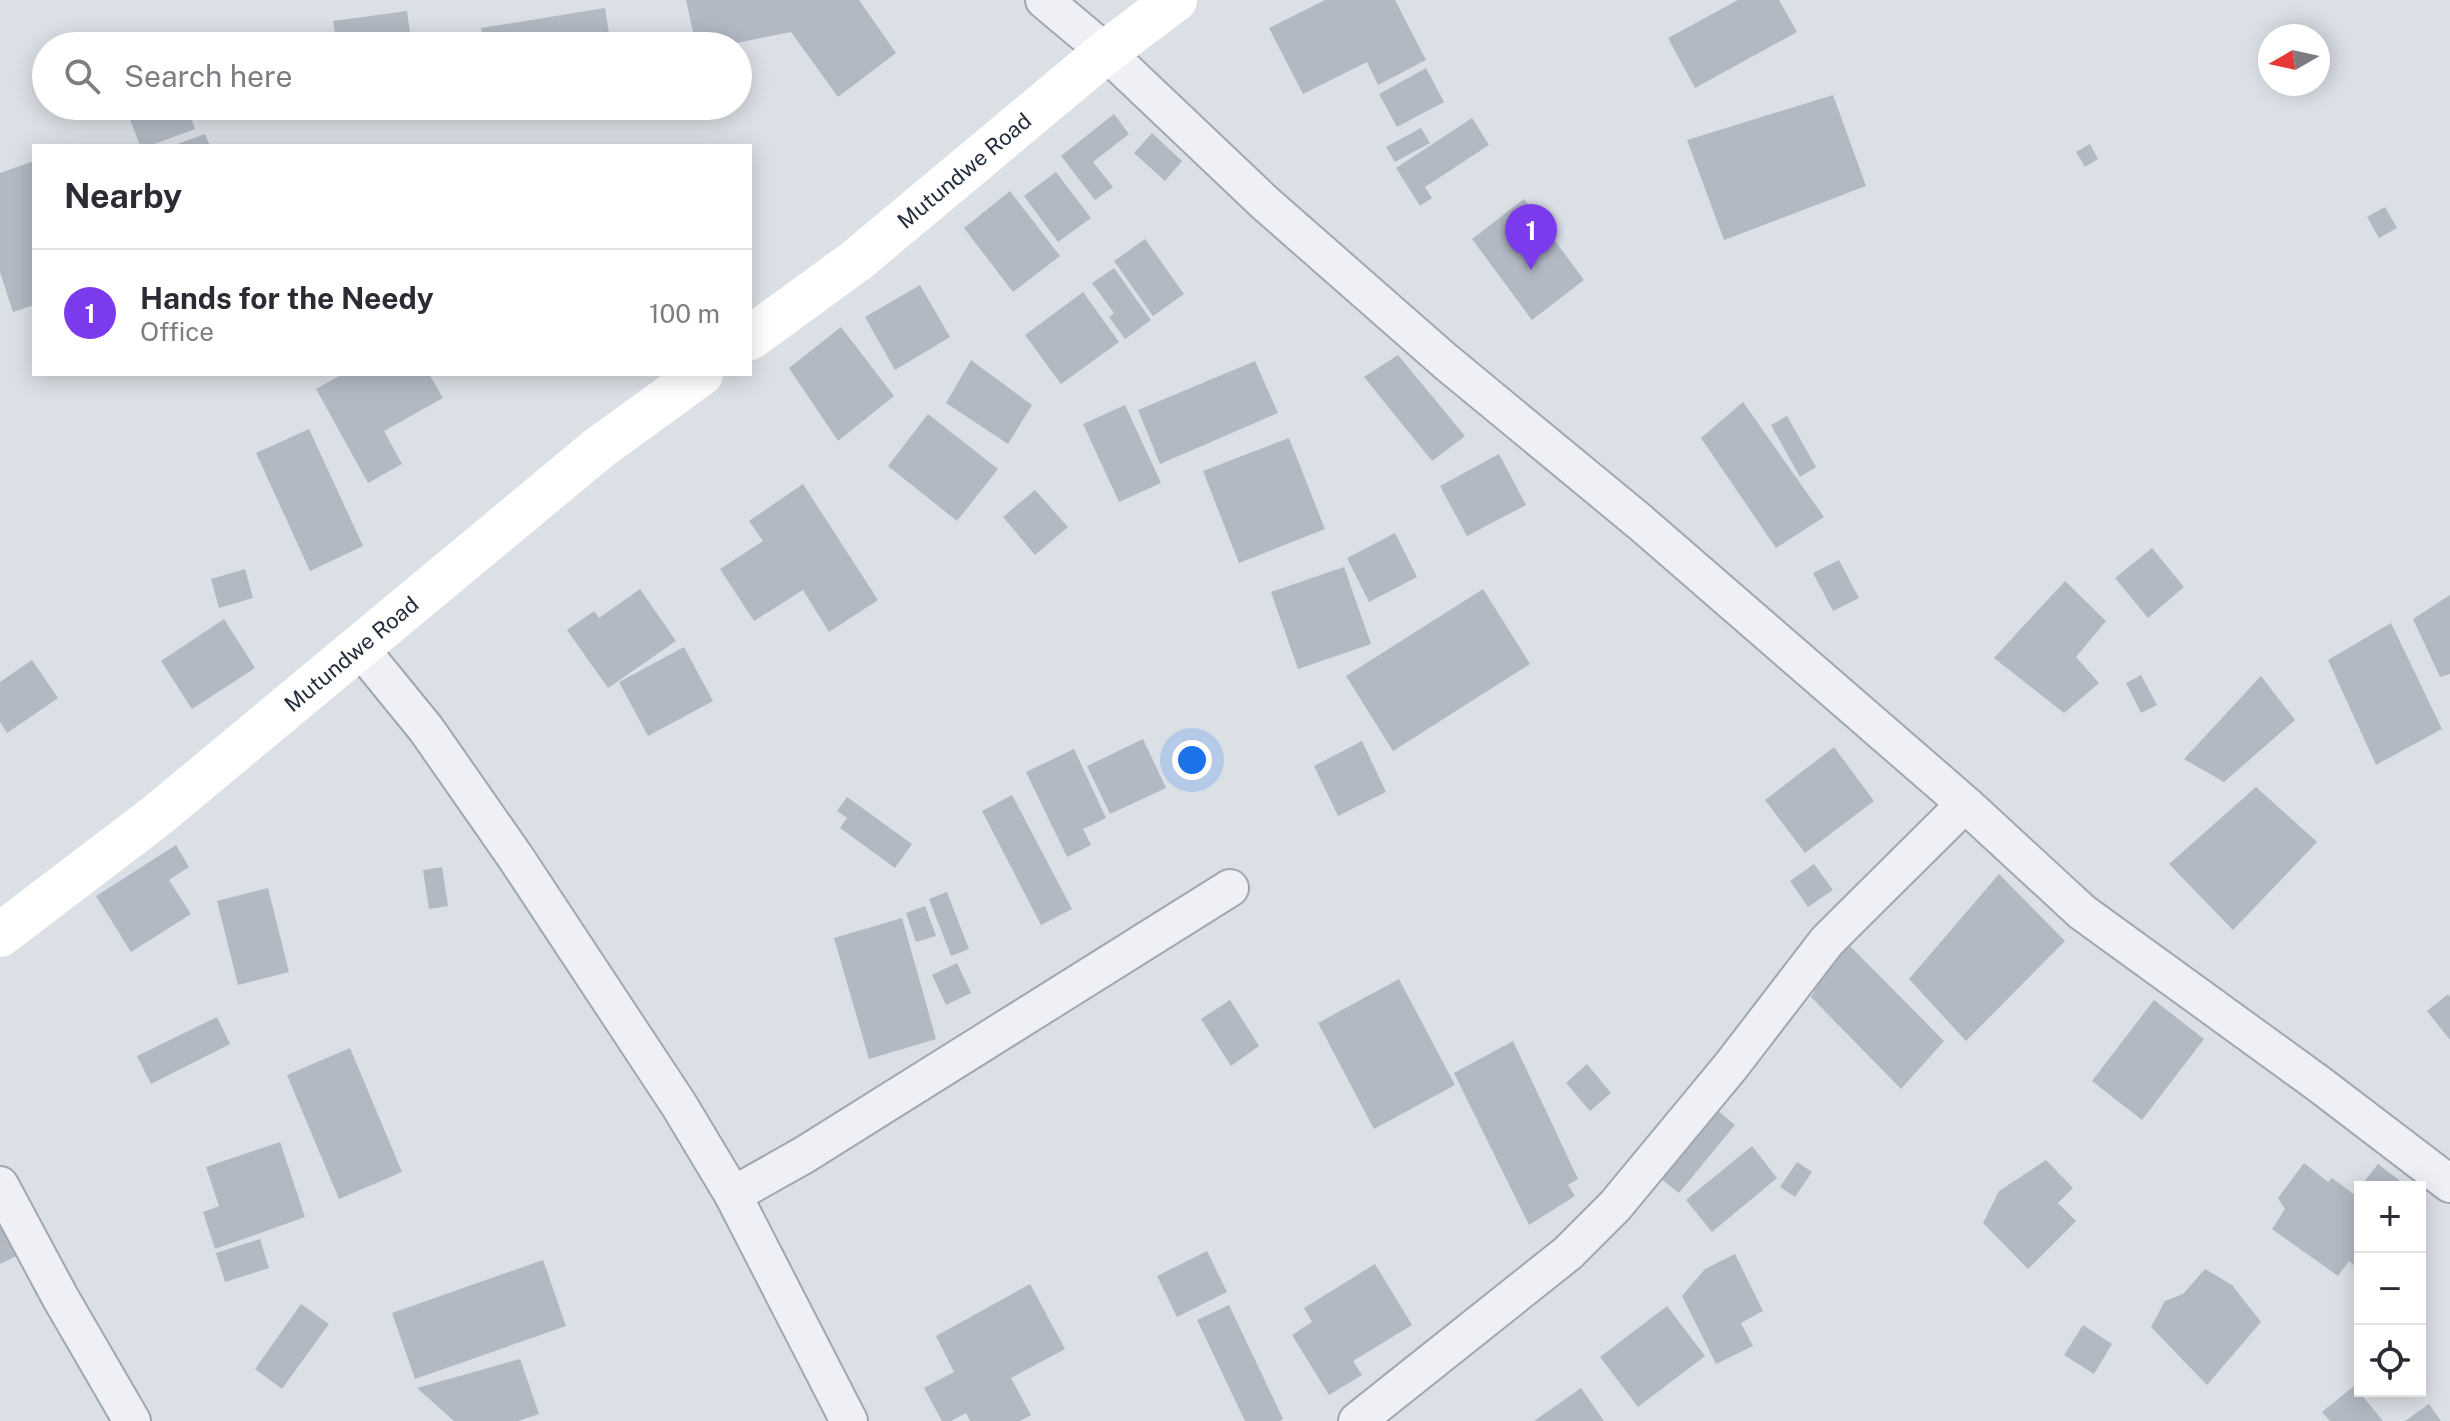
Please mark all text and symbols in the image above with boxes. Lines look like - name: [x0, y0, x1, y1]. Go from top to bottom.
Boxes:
- north arrow: [2258, 24, 2330, 96]
- search box: [32, 32, 752, 120]
- icon: search: [60, 54, 104, 98]
- text: Search here: [124, 58, 292, 94]
- street label: Mutundwe Road: [892, 107, 1036, 234]
- text: Nearby: [64, 176, 182, 216]
- pin: 1: [1505, 204, 1557, 270]
- text: Hands for the Needy: [140, 280, 434, 316]
- text: 1: [84, 298, 96, 329]
- text: 100 m: [649, 298, 720, 329]
- text: Office: [140, 316, 214, 347]
- street label: Mutundwe Road: [279, 591, 423, 717]
- your location: [1172, 740, 1212, 780]
- map controls: [2354, 1181, 2426, 1397]
- button: +: [2354, 1181, 2426, 1253]
- button: −: [2354, 1253, 2426, 1325]
- button: locate: [2354, 1325, 2426, 1397]

